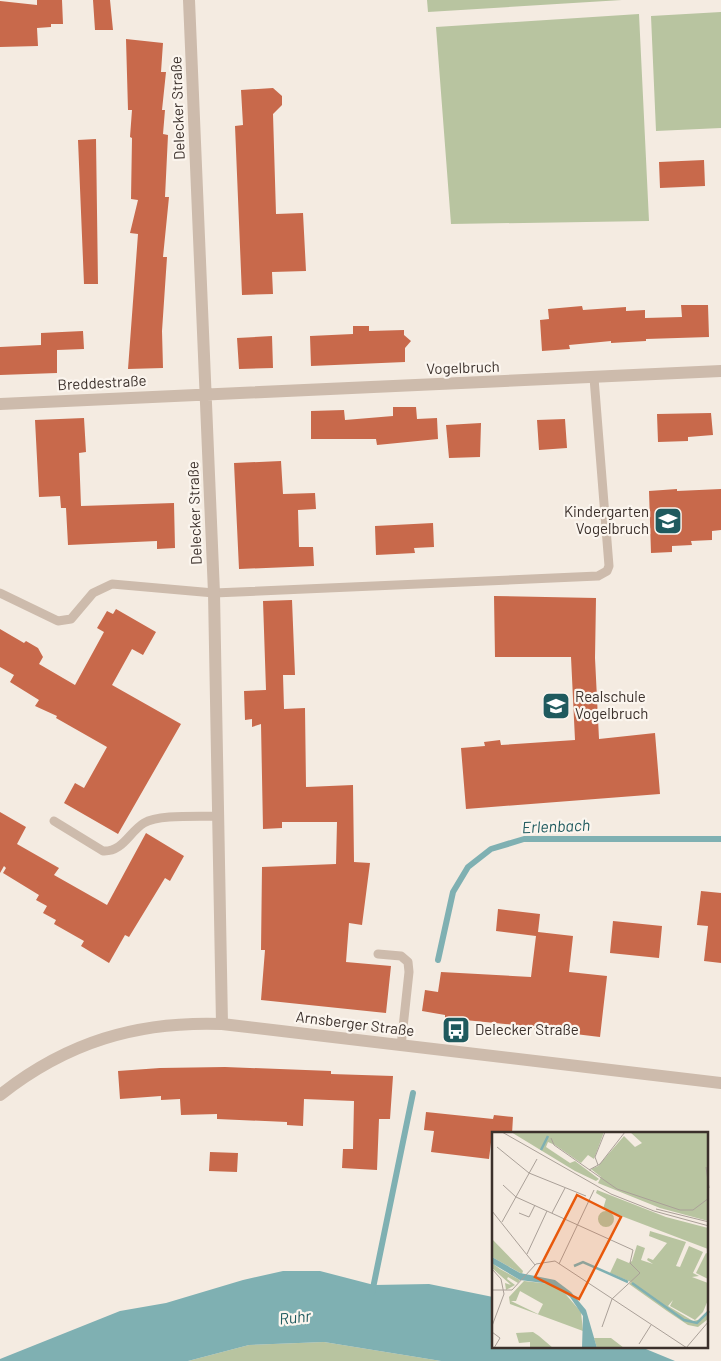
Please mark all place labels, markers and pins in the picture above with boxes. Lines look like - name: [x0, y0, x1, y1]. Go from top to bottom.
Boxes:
- place label: Kindergarten Vogelbruch: [564, 502, 649, 537]
- school or university icon: Kindergarten Vogelbruch: [653, 506, 683, 536]
- place label: Realschule Vogelbruch: [575, 687, 648, 722]
- school or university icon: Realschule Vogelbruch: [541, 691, 571, 721]
- bus stop icon: Delecker Straße: [441, 1015, 471, 1045]
- place label: Delecker Straße: [475, 1020, 579, 1038]

